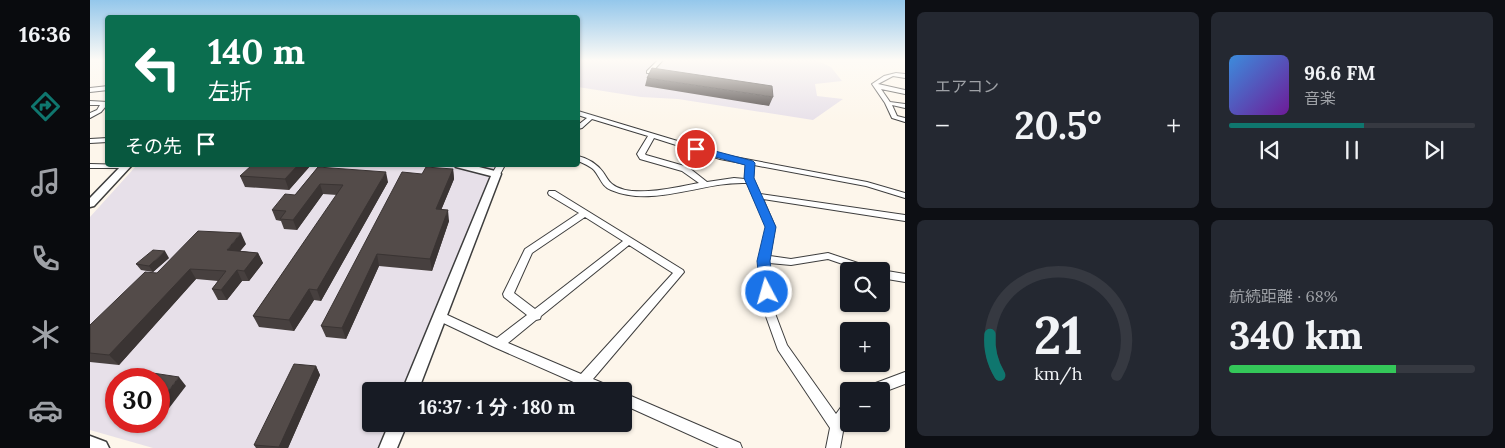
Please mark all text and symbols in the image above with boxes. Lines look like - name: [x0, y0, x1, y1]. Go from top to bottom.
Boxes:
- text: 16:36: [19, 20, 71, 48]
- text: 140 m: [208, 29, 305, 74]
- icon: left: [125, 35, 190, 100]
- text: 96.6 FM: [1304, 61, 1376, 85]
- text: エアコン: [935, 76, 999, 96]
- text: 左折: [208, 77, 252, 105]
- text: 音楽: [1304, 88, 1336, 108]
- icon: directions: [28, 89, 63, 124]
- text: 20.5°: [1014, 101, 1102, 149]
- text: −: [935, 108, 950, 144]
- text: +: [1166, 108, 1181, 144]
- pin: [675, 128, 717, 170]
- icon: arrive: [192, 130, 220, 158]
- text: その先: [125, 134, 182, 158]
- icon: arrive: [682, 135, 710, 163]
- icon: previous: [1256, 136, 1284, 164]
- icon: pause: [1338, 136, 1366, 164]
- icon: next: [1420, 136, 1448, 164]
- icon: music: [28, 165, 63, 200]
- icon: phone: [28, 241, 63, 276]
- map controls: [840, 262, 890, 432]
- button: search: [840, 262, 890, 312]
- position arrow: [740, 265, 792, 317]
- text: 航続距離 · 68%: [1229, 286, 1338, 306]
- text: 21: [1034, 302, 1082, 368]
- text: 340 km: [1229, 311, 1363, 359]
- icon: climate: [28, 317, 63, 352]
- button: +: [840, 322, 890, 372]
- text: km/h: [1034, 362, 1082, 385]
- speed limit sign: 30: [105, 368, 170, 433]
- button: −: [840, 382, 890, 432]
- icon: car: [28, 393, 63, 428]
- text: 16:37 · 1 分 · 180 m: [419, 395, 575, 419]

